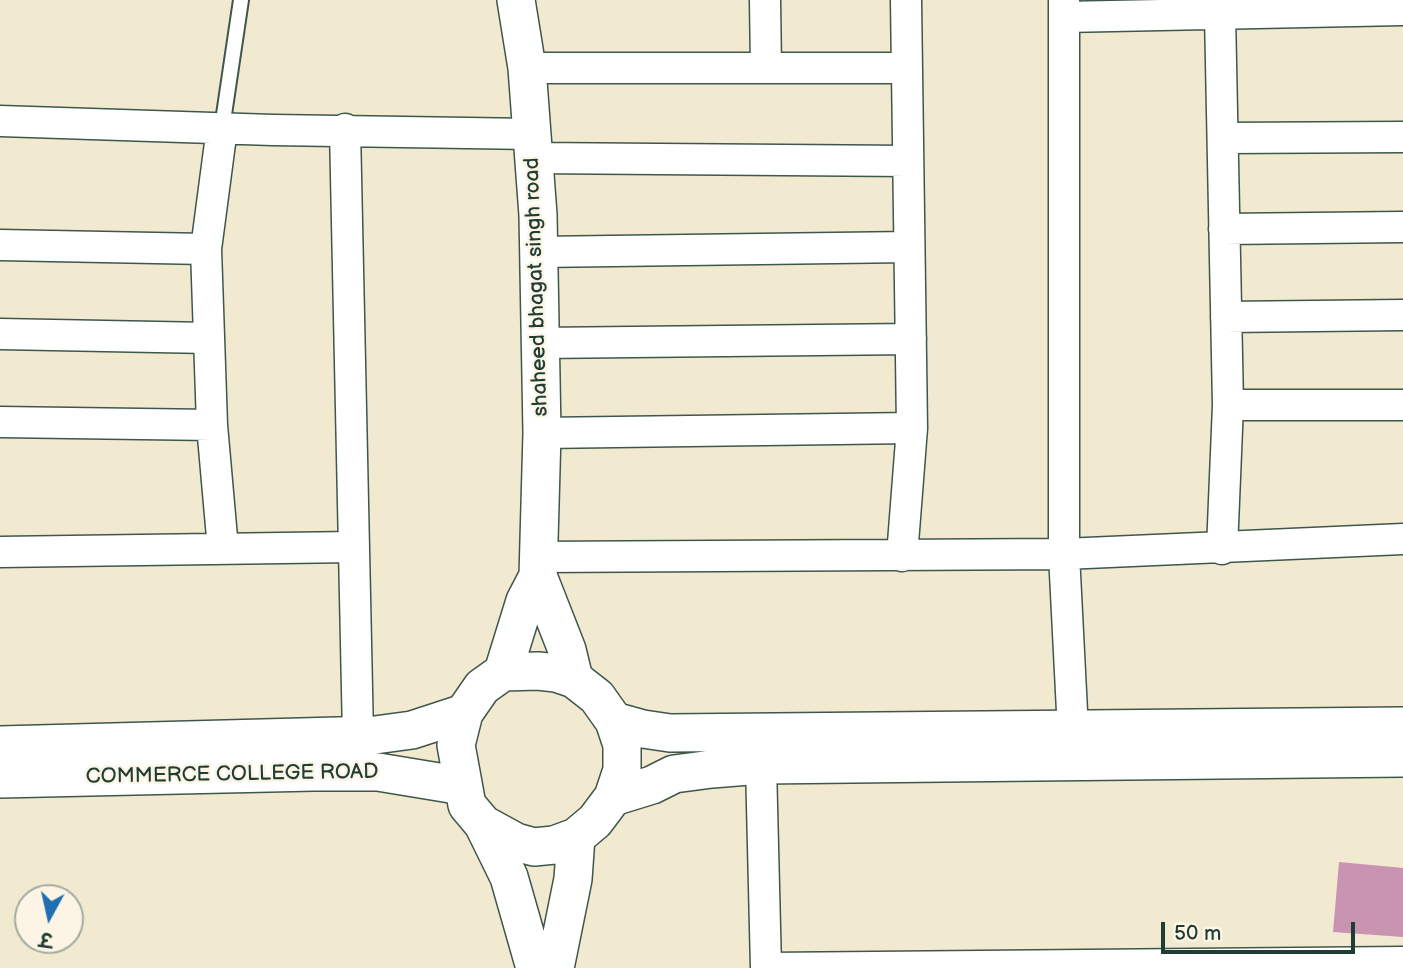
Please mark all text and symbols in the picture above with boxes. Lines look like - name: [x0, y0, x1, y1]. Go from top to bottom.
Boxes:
- street label: shaheed bhagat singh road: [520, 157, 554, 417]
- street label: COMMERCE COLLEGE ROAD: [85, 760, 379, 790]
- north arrow: [14, 884, 84, 954]
- scale bar: [1165, 908, 1359, 952]
- text: 50 m: [1174, 921, 1221, 946]
- text: उ: [38, 926, 54, 951]

